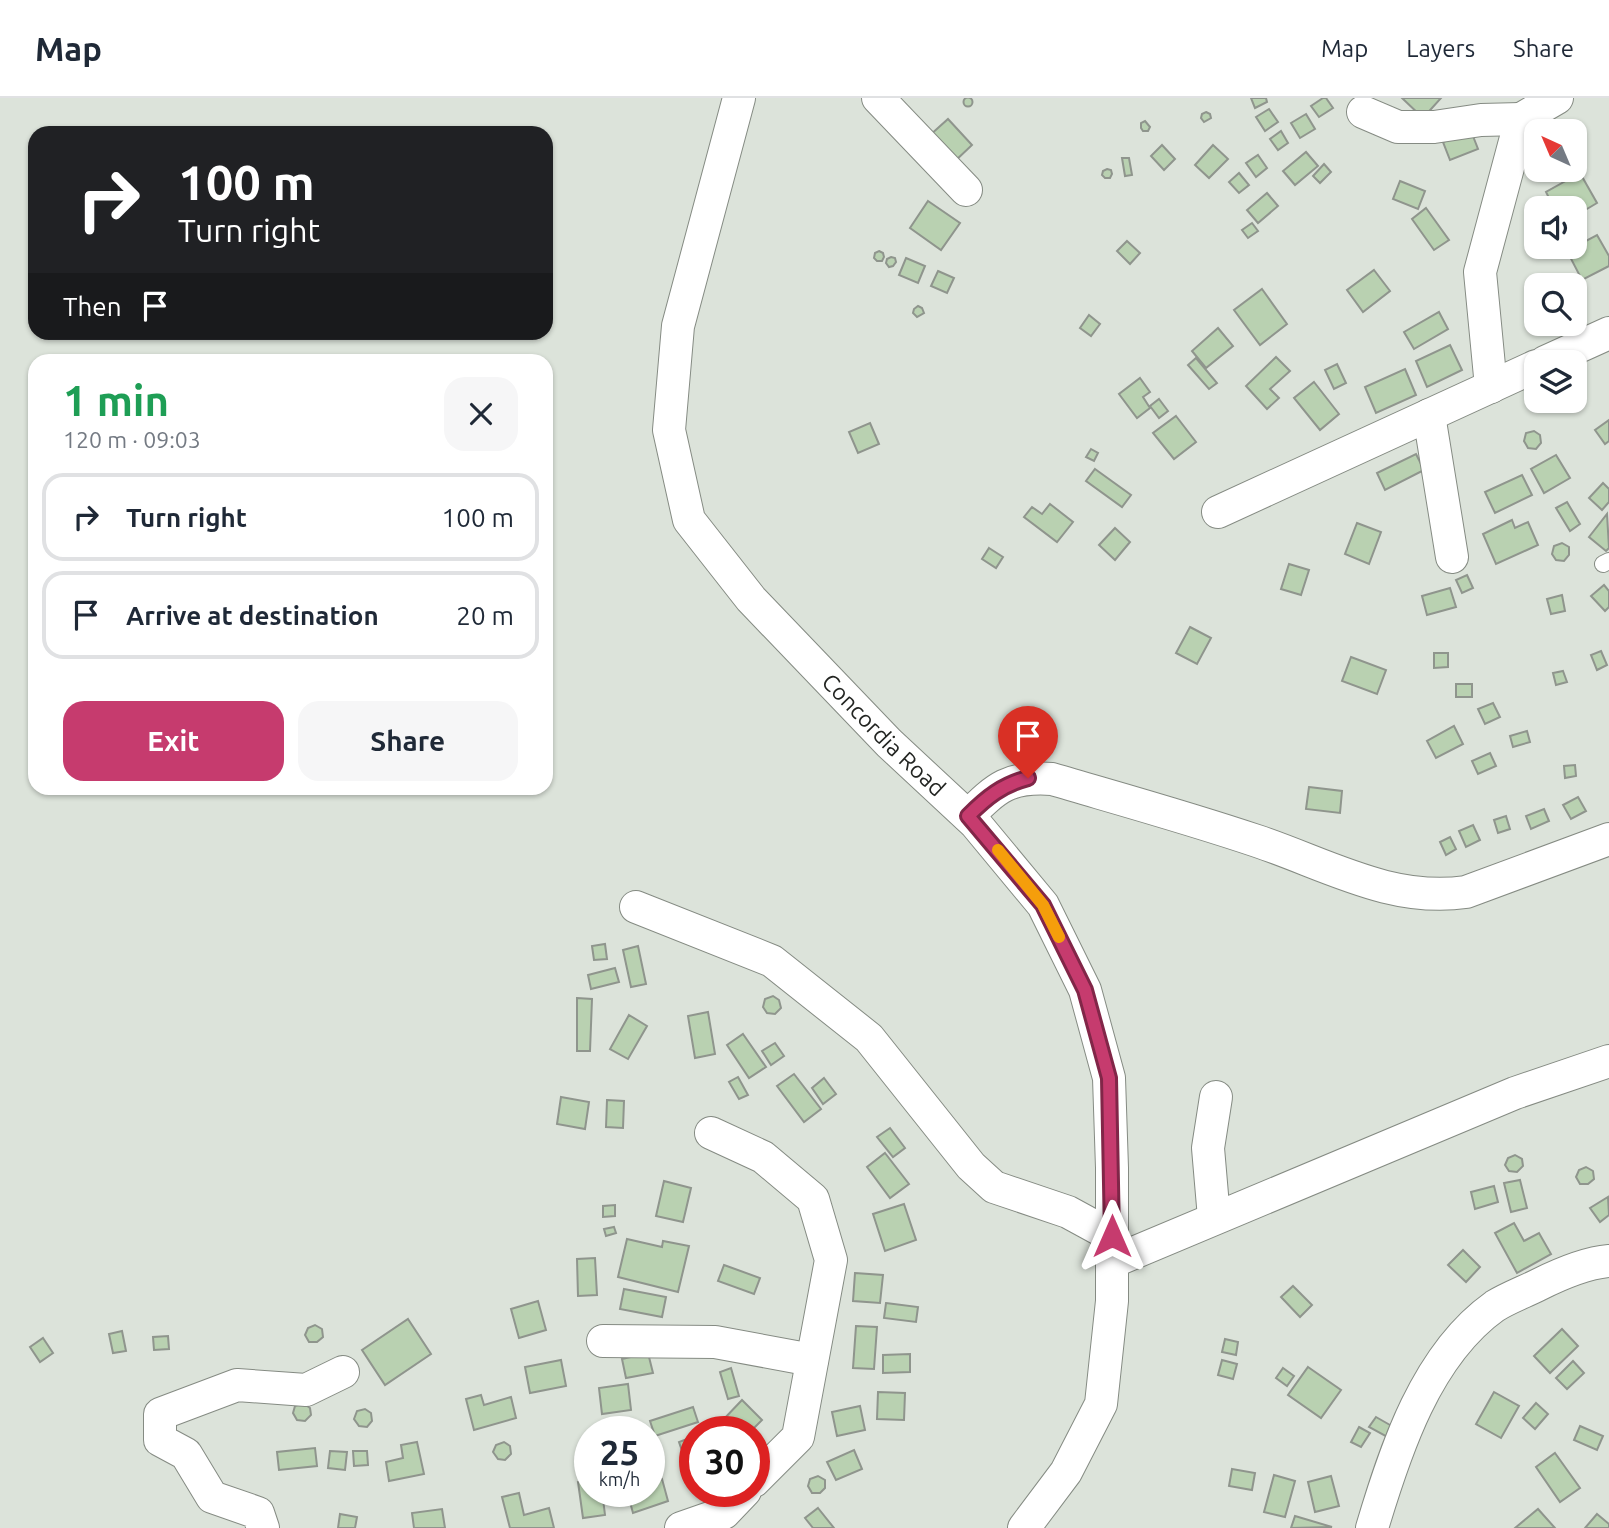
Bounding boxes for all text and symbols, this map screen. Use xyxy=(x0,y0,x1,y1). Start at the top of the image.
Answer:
text: Map xyxy=(35,30,102,67)
text: Map xyxy=(1321,35,1368,62)
text: Layers xyxy=(1406,35,1475,62)
text: Share xyxy=(1513,35,1574,62)
north arrow xyxy=(1524,119,1587,182)
map controls xyxy=(1524,119,1587,413)
icon: right xyxy=(63,154,154,245)
text: 100 m xyxy=(178,154,315,209)
button: sound xyxy=(1524,196,1587,259)
text: Turn right xyxy=(178,212,320,248)
button: search xyxy=(1524,273,1587,336)
icon: arrive xyxy=(136,287,174,325)
text: Then xyxy=(63,292,122,321)
button: layers xyxy=(1524,350,1587,413)
text: 1 min xyxy=(63,377,169,424)
button: close xyxy=(444,377,518,451)
text: 120 m · 09:03 xyxy=(63,427,201,452)
icon: right xyxy=(67,498,105,536)
text: Turn right xyxy=(126,503,247,532)
text: 100 m xyxy=(442,503,514,532)
icon: arrive xyxy=(67,596,105,634)
text: Arrive at destination xyxy=(126,601,379,630)
text: 20 m xyxy=(456,601,514,630)
street label: Concordia Road xyxy=(817,668,950,801)
button: Exit xyxy=(63,701,284,781)
button: Share xyxy=(298,701,518,781)
pin xyxy=(998,706,1058,778)
icon: arrive xyxy=(1009,717,1047,755)
position arrow xyxy=(1075,1199,1149,1273)
speed limit sign: 30 xyxy=(679,1416,770,1507)
text: 25 xyxy=(600,1432,639,1472)
text: km/h xyxy=(599,1469,640,1489)

